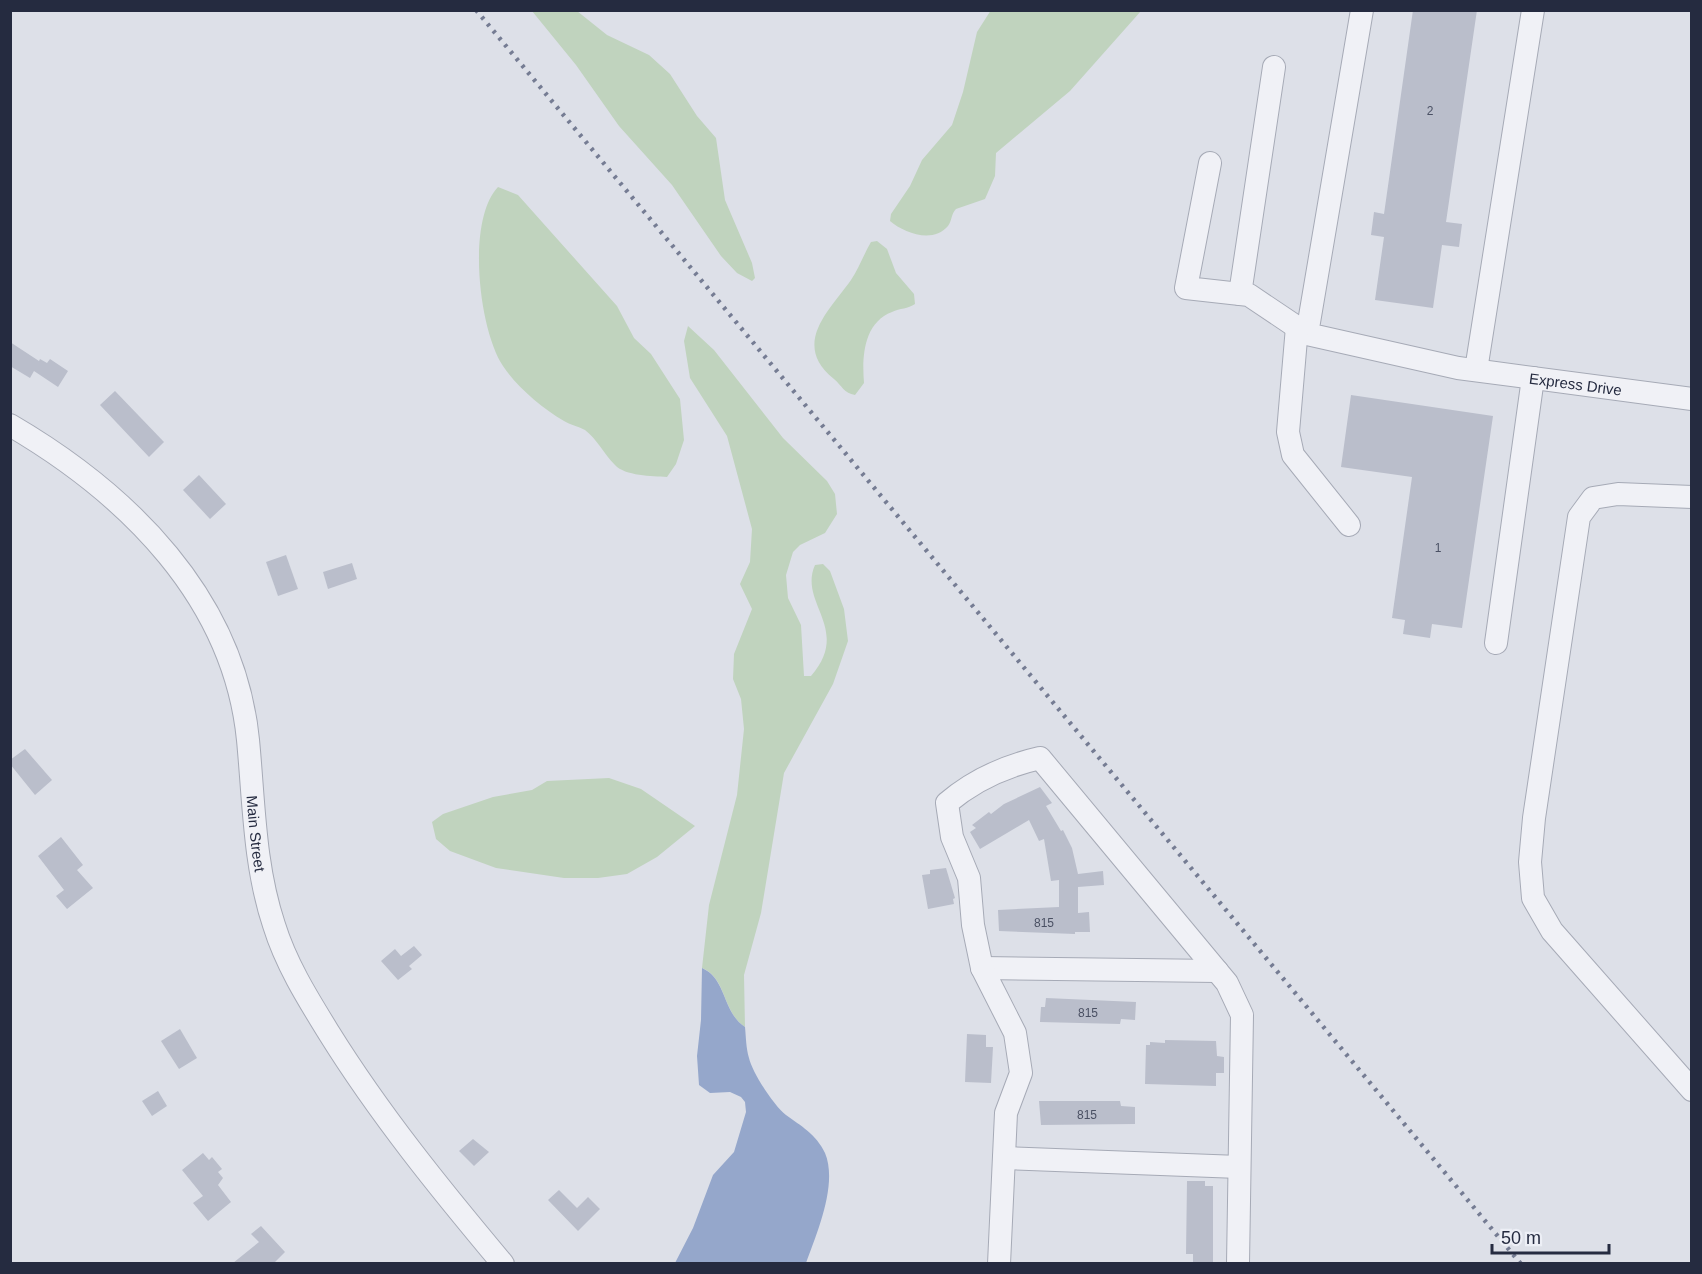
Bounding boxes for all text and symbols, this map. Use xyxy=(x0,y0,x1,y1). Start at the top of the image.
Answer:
house number: 2 xyxy=(1427,104,1434,118)
street label: Express Drive xyxy=(1528,369,1623,398)
house number: 1 xyxy=(1435,541,1442,555)
street label: Main Street xyxy=(244,795,269,874)
house number: 815 xyxy=(1034,916,1054,930)
house number: 815 xyxy=(1078,1006,1098,1020)
house number: 815 xyxy=(1077,1108,1097,1122)
scale bar xyxy=(1492,1217,1609,1255)
text: 50 m xyxy=(1501,1228,1541,1248)

